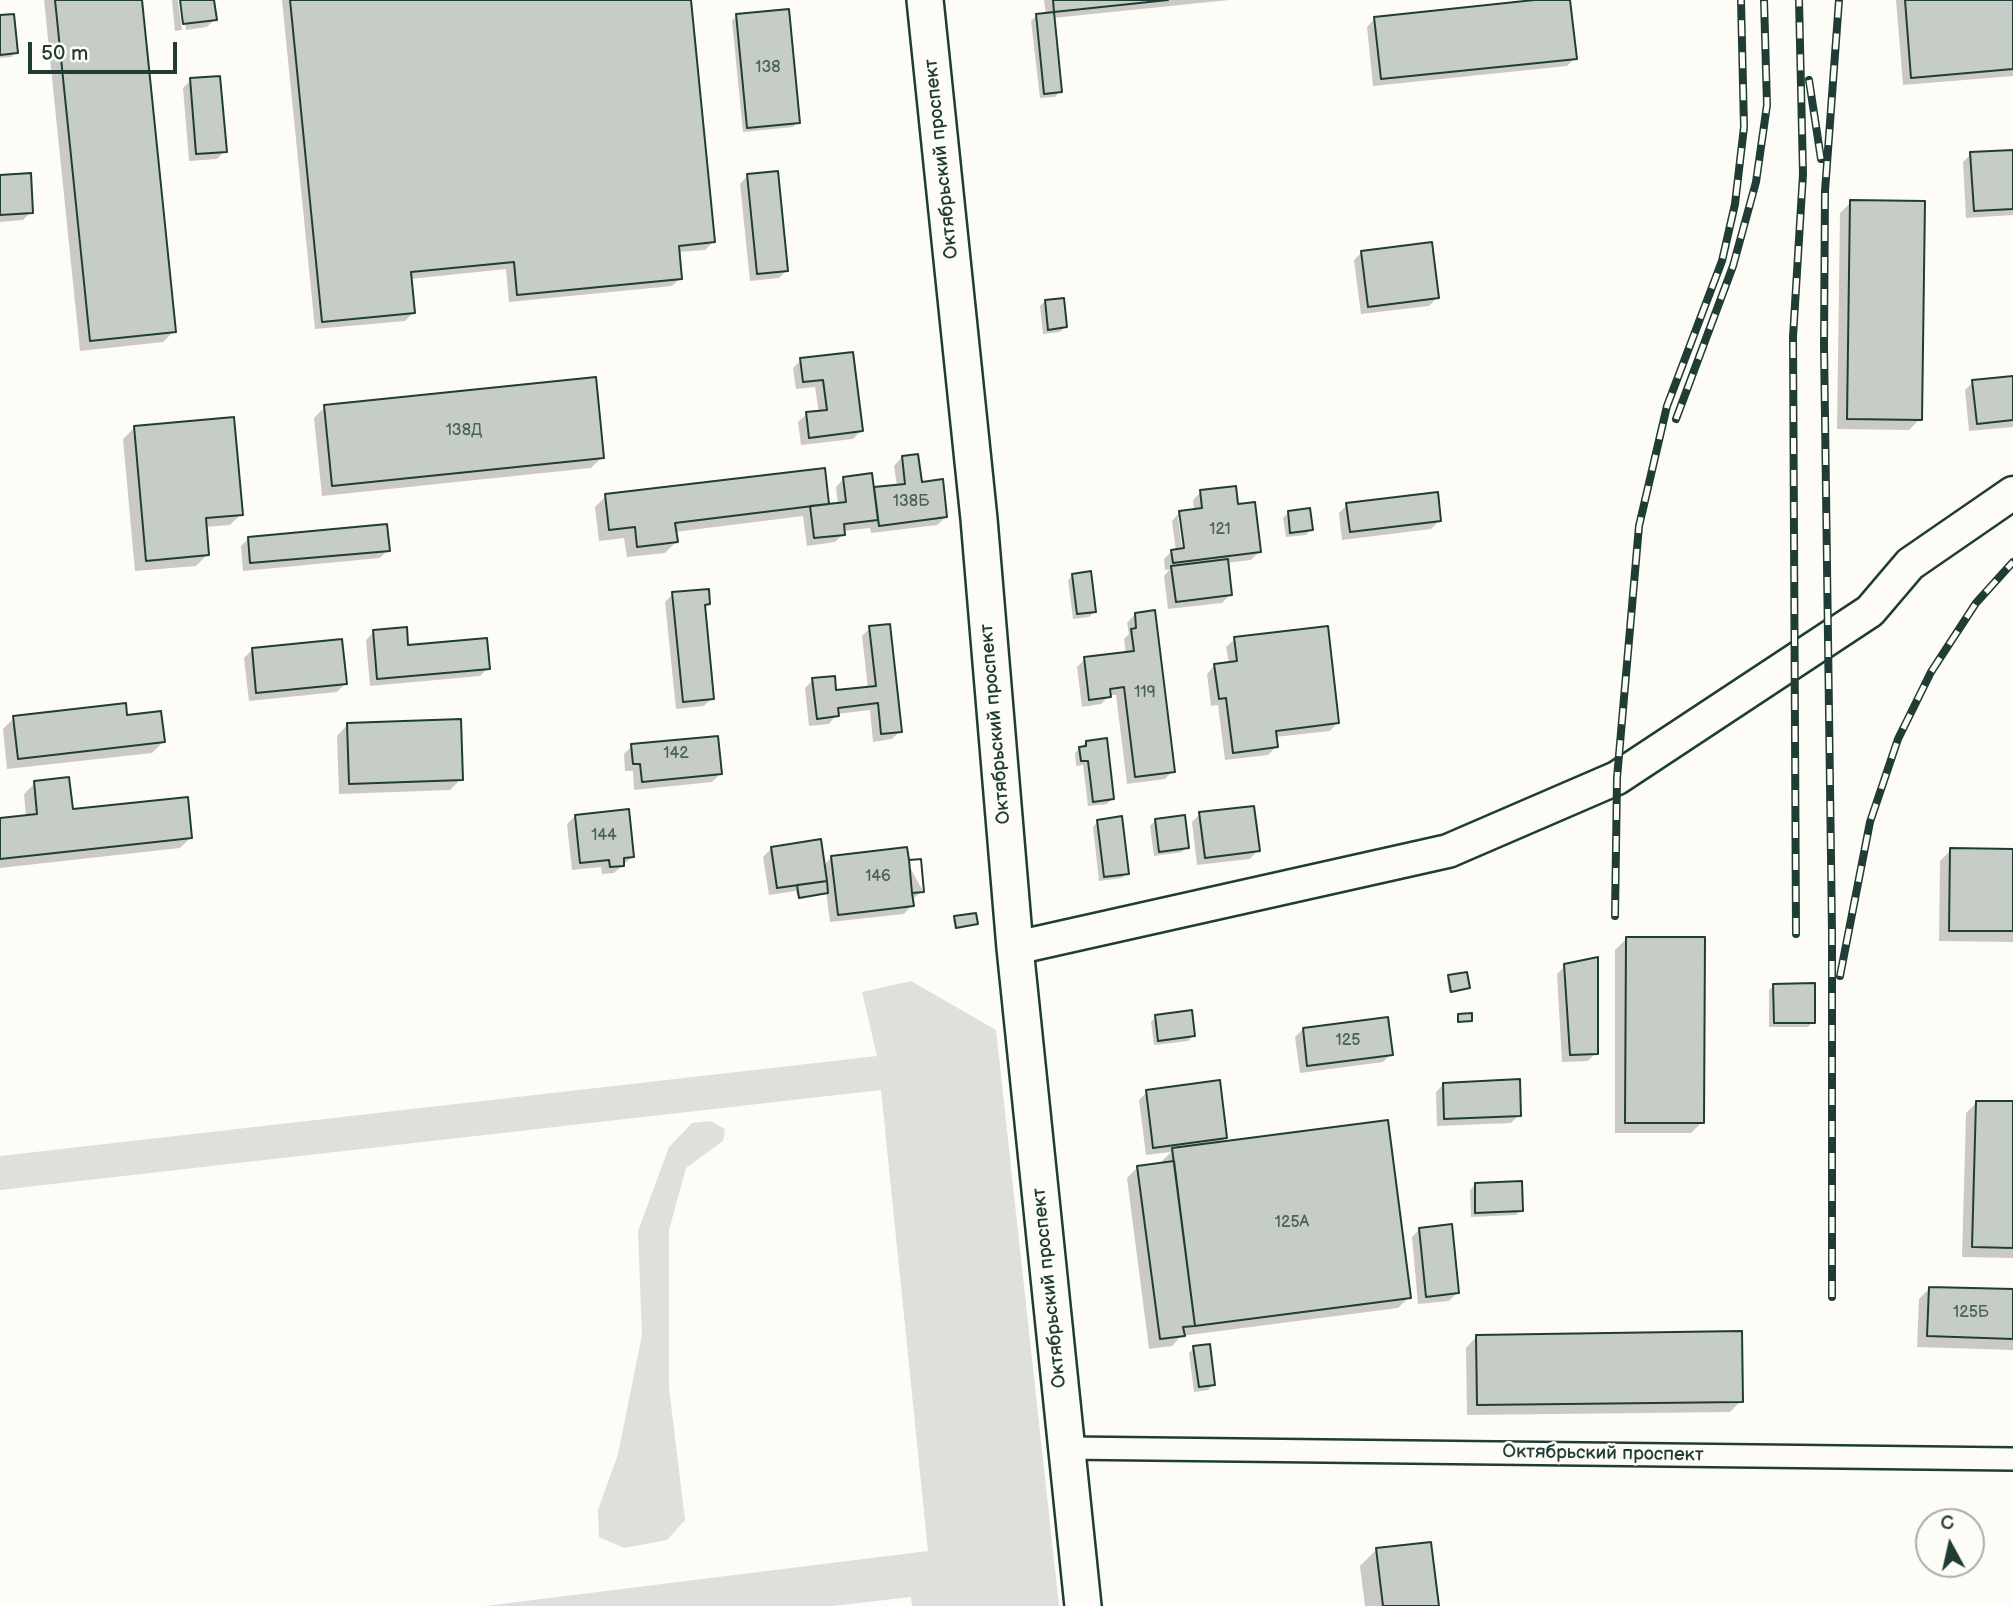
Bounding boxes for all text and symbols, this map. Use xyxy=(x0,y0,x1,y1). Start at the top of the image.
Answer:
scale bar xyxy=(32,28,180,72)
text: 50 m xyxy=(41,41,88,66)
house number: 138 xyxy=(755,58,781,78)
street label: Октябрьский проспект xyxy=(920,58,964,260)
house number: 138Д xyxy=(446,421,482,441)
house number: 138Б xyxy=(893,492,929,512)
house number: 121 xyxy=(1209,520,1231,540)
street label: Октябрьский проспект xyxy=(976,623,1016,825)
house number: 119 xyxy=(1134,683,1156,703)
house number: 142 xyxy=(663,744,689,764)
house number: 144 xyxy=(591,826,617,846)
house number: 146 xyxy=(865,867,891,887)
house number: 125 xyxy=(1336,1031,1360,1051)
street label: Октябрьский проспект xyxy=(1028,1187,1072,1389)
house number: 125А xyxy=(1275,1213,1309,1233)
house number: 125Б xyxy=(1953,1303,1989,1323)
street label: Октябрьский проспект xyxy=(1502,1441,1704,1467)
north arrow xyxy=(1915,1508,1985,1578)
text: С xyxy=(1939,1511,1955,1536)

